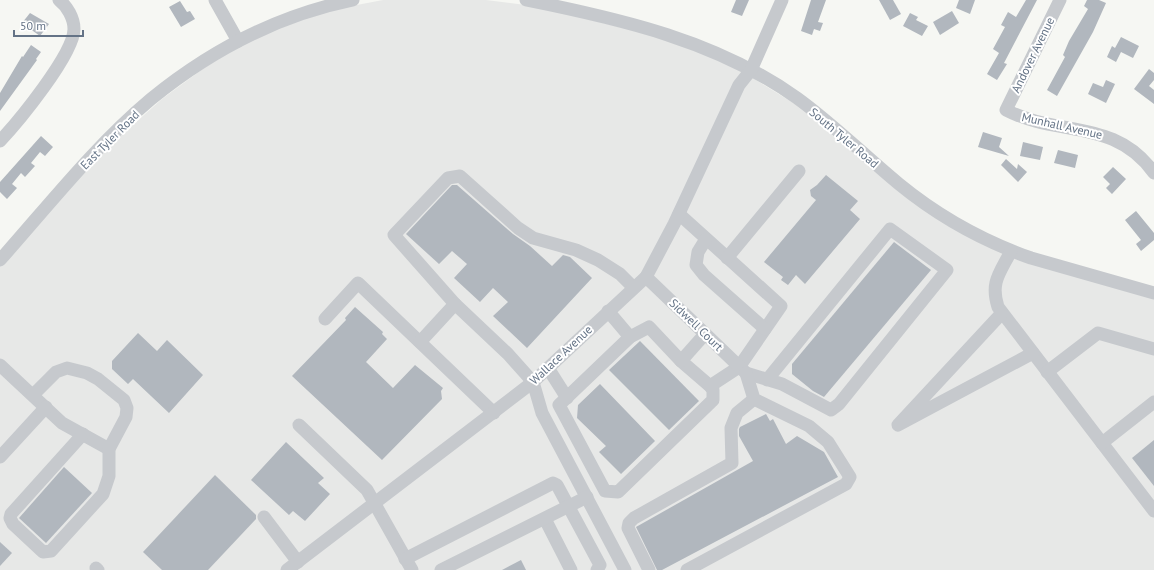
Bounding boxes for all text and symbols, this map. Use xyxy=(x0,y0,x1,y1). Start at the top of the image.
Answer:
scale bar xyxy=(14,12,83,38)
street label: Andover Avenue xyxy=(1008,14,1057,95)
text: 50 m xyxy=(20,18,46,33)
street label: South Tyler Road xyxy=(807,104,882,171)
street label: East Tyler Road xyxy=(77,107,142,172)
street label: Munhall Avenue xyxy=(1020,109,1104,142)
street label: Sidwell Court xyxy=(666,295,726,354)
street label: Wallace Avenue xyxy=(526,322,595,387)

